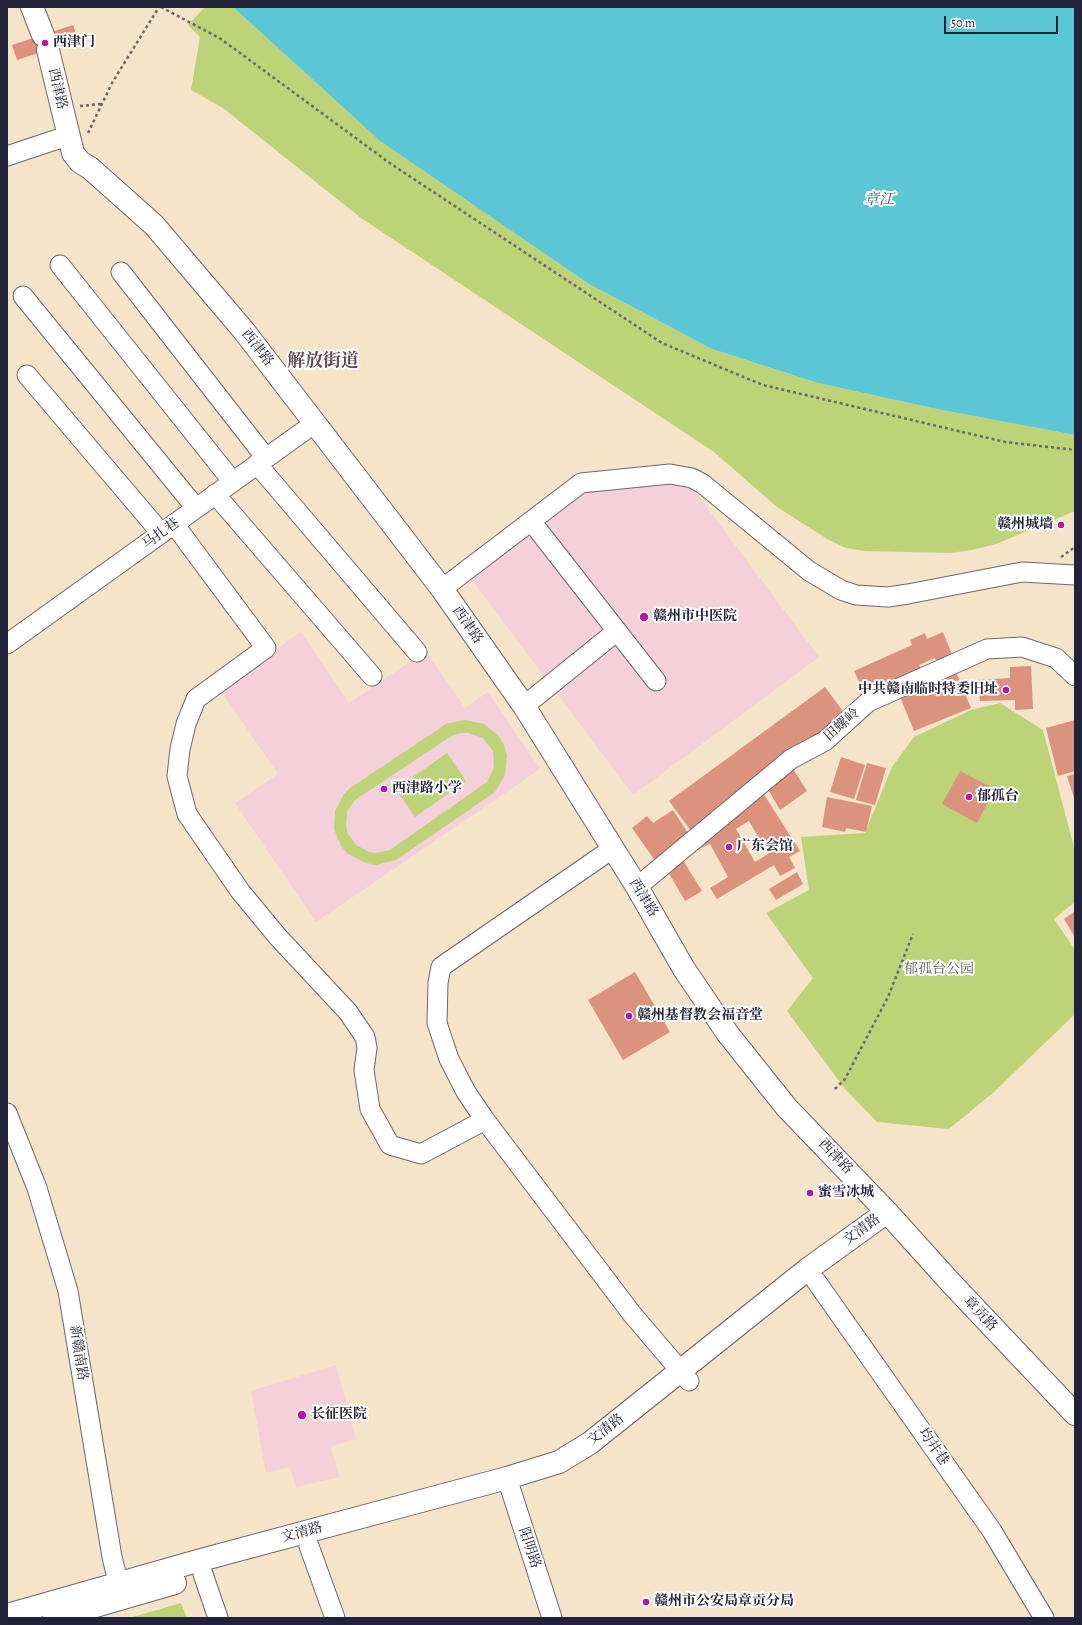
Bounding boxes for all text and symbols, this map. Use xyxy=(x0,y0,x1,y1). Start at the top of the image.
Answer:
scale bar xyxy=(946,8,1060,34)
text: 50 m xyxy=(951,15,975,31)
place label: 西津门 xyxy=(53,35,95,51)
marker: 西津门 xyxy=(40,38,50,48)
street label: 西津路 xyxy=(44,67,70,111)
water label: 章江 xyxy=(864,191,894,209)
street label: 西津路 xyxy=(237,326,277,370)
district label: 解放街道 xyxy=(287,351,359,373)
street label: 马扎巷 xyxy=(139,515,183,553)
place label: 赣州城墙 xyxy=(997,517,1053,533)
marker: 赣州城墙 xyxy=(1056,520,1066,530)
street label: 西津路 xyxy=(448,603,486,647)
place label: 赣州市中医院 xyxy=(653,609,737,625)
marker: 赣州市中医院 xyxy=(638,611,650,623)
place label: 中共赣南临时特委旧址 xyxy=(858,682,998,698)
marker: 中共赣南临时特委旧址 xyxy=(1001,685,1011,695)
street label: 田螺岭 xyxy=(821,705,863,745)
place label: 西津路小学 xyxy=(392,781,462,797)
marker: 西津路小学 xyxy=(379,784,389,794)
place label: 郁孤台 xyxy=(977,789,1019,805)
marker: 郁孤台 xyxy=(964,792,974,802)
place label: 广东会馆 xyxy=(737,839,793,855)
marker: 广东会馆 xyxy=(724,842,734,852)
street label: 西津路 xyxy=(625,876,661,920)
park label: 郁孤台公园 xyxy=(904,962,974,978)
place label: 赣州基督教会福音堂 xyxy=(637,1008,763,1024)
marker: 赣州基督教会福音堂 xyxy=(624,1011,634,1021)
street label: 西津路 xyxy=(814,1136,856,1178)
place label: 蜜雪冰城 xyxy=(818,1185,874,1201)
marker: 蜜雪冰城 xyxy=(805,1188,815,1198)
street label: 文清路 xyxy=(840,1211,884,1249)
street label: 章贡路 xyxy=(960,1293,1000,1335)
street label: 新赣南路 xyxy=(65,1324,91,1382)
place label: 长征医院 xyxy=(311,1407,367,1423)
marker: 长征医院 xyxy=(296,1409,308,1421)
street label: 文清路 xyxy=(584,1410,628,1450)
street label: 均井巷 xyxy=(914,1425,952,1469)
street label: 文清路 xyxy=(280,1519,324,1547)
street label: 阳明路 xyxy=(515,1525,543,1571)
place label: 赣州市公安局章贡分局 xyxy=(654,1594,794,1610)
marker: 赣州市公安局章贡分局 xyxy=(641,1597,651,1607)

